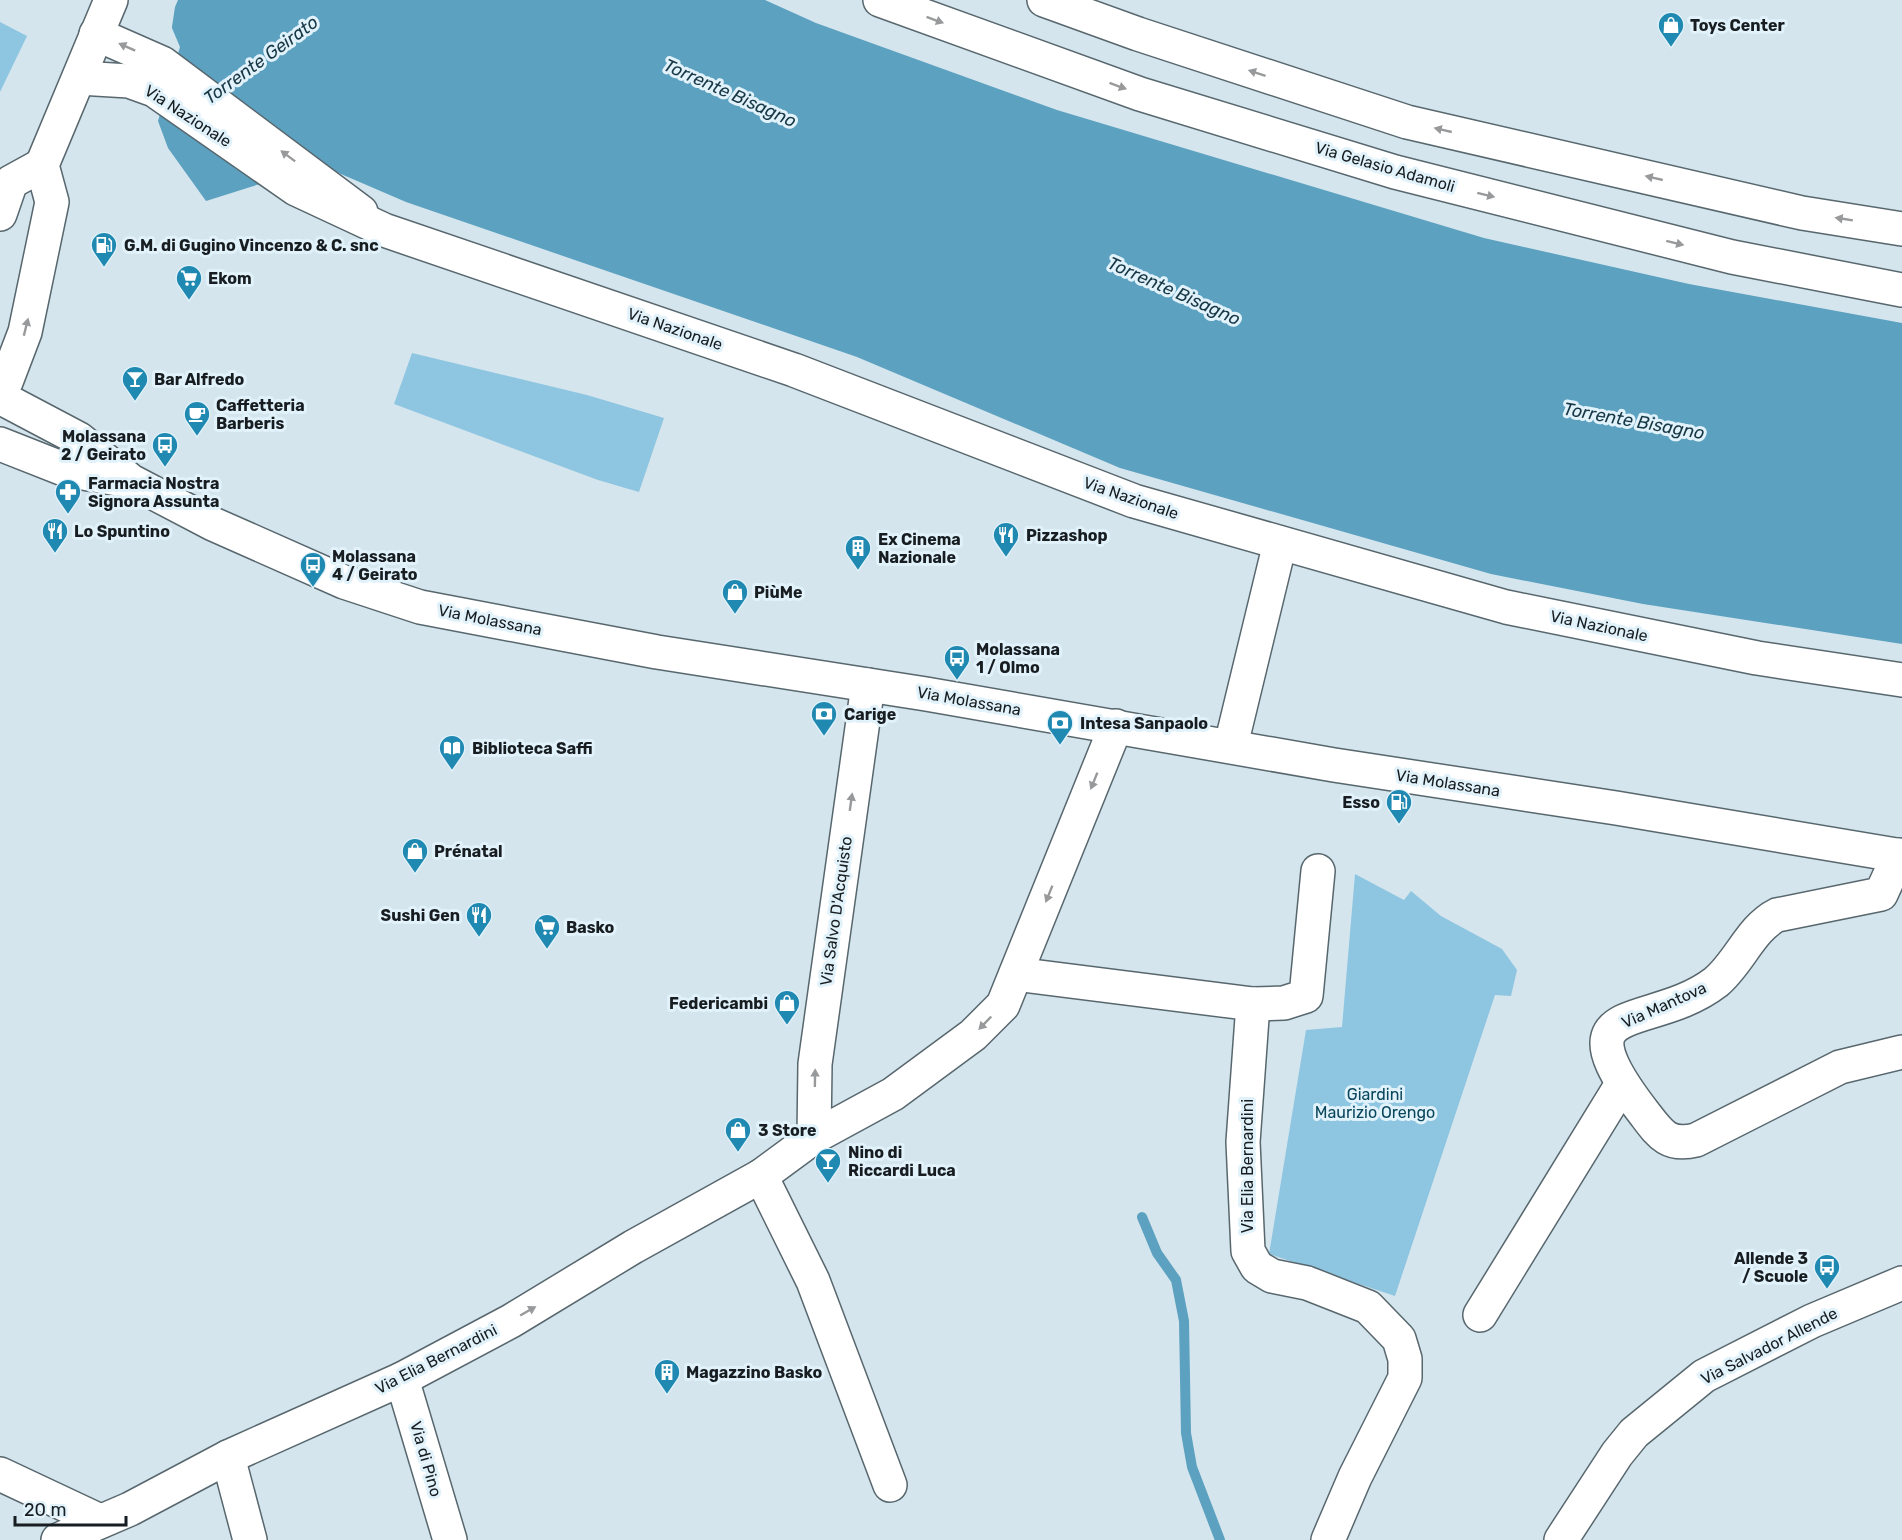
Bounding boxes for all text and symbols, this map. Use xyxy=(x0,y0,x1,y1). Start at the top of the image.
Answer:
shop icon: Toys Center xyxy=(1656,10,1686,48)
water label: Torrente Geirato xyxy=(199,11,323,109)
one-way arrow xyxy=(926,15,944,25)
place label: Toys Center xyxy=(1690,16,1786,35)
one-way arrow xyxy=(118,43,135,52)
water label: Torrente Bisagno xyxy=(660,54,800,132)
one-way arrow xyxy=(1248,68,1266,77)
street label: Via Nazionale xyxy=(141,81,235,151)
one-way arrow xyxy=(1109,82,1127,91)
one-way arrow xyxy=(1433,125,1452,134)
street label: Via Gelasio Adamoli xyxy=(1313,138,1457,196)
one-way arrow xyxy=(280,150,296,162)
one-way arrow xyxy=(1645,173,1663,183)
one-way arrow xyxy=(1477,191,1495,200)
one-way arrow xyxy=(1835,215,1854,224)
fuel station icon: G.M. di Gugino Vincenzo & C. snc xyxy=(89,230,119,268)
place label: G.M. di Gugino Vincenzo & C. snc xyxy=(124,236,379,255)
one-way arrow xyxy=(1666,238,1685,248)
water label: Torrente Bisagno xyxy=(1104,252,1244,330)
supermarket icon: Ekom xyxy=(174,263,204,301)
place label: Ekom xyxy=(208,269,252,288)
street label: Via Nazionale xyxy=(625,304,725,354)
one-way arrow xyxy=(21,318,31,337)
bar icon: Bar Alfredo xyxy=(120,364,150,402)
place label: Bar Alfredo xyxy=(154,370,245,389)
place label: Caffetteria Barberis xyxy=(216,396,305,433)
water label: Torrente Bisagno xyxy=(1562,398,1706,444)
cafe icon: Caffetteria Barberis xyxy=(182,399,212,437)
place label: Molassana 2 / Geirato xyxy=(61,427,146,464)
bus stop icon: Molassana 2 / Geirato xyxy=(150,430,180,468)
street label: Via Nazionale xyxy=(1081,473,1181,523)
place label: Farmacia Nostra Signora Assunta xyxy=(88,474,219,511)
pharmacy icon: Farmacia Nostra Signora Assunta xyxy=(53,477,83,515)
restaurant icon: Lo Spuntino xyxy=(40,516,70,554)
restaurant icon: Pizzashop xyxy=(991,520,1021,558)
place label: Lo Spuntino xyxy=(74,522,170,541)
place label: Pizzashop xyxy=(1026,526,1108,545)
place label: Ex Cinema Nazionale xyxy=(878,530,961,567)
building icon: Ex Cinema Nazionale xyxy=(843,533,873,571)
place label: Molassana 4 / Geirato xyxy=(332,547,418,584)
bus stop icon: Molassana 4 / Geirato xyxy=(298,550,328,588)
shop icon: PiùMe xyxy=(720,577,750,615)
place label: PiùMe xyxy=(754,583,802,602)
street label: Via Molassana xyxy=(436,601,544,639)
street label: Via Nazionale xyxy=(1548,606,1650,646)
place label: Molassana 1 / Olmo xyxy=(976,640,1060,677)
bus stop icon: Molassana 1 / Olmo xyxy=(942,643,972,681)
street label: Via Molassana xyxy=(915,682,1023,720)
bank icon: Carige xyxy=(809,699,839,737)
place label: Carige xyxy=(844,705,896,724)
bank icon: Intesa Sanpaolo xyxy=(1045,708,1075,746)
place label: Intesa Sanpaolo xyxy=(1080,714,1208,733)
library icon: Biblioteca Saffi xyxy=(437,733,467,771)
place label: Biblioteca Saffi xyxy=(472,739,593,758)
street label: Via Molassana xyxy=(1394,765,1502,801)
one-way arrow xyxy=(1089,772,1098,790)
fuel station icon: Esso xyxy=(1384,787,1414,825)
one-way arrow xyxy=(847,792,856,811)
place label: Esso xyxy=(1342,793,1380,812)
street label: Via Salvo D'Acquisto xyxy=(816,835,856,987)
shop icon: Prénatal xyxy=(400,836,430,874)
place label: Prénatal xyxy=(434,842,503,861)
one-way arrow xyxy=(1044,885,1054,903)
restaurant icon: Sushi Gen xyxy=(464,900,494,938)
place label: Sushi Gen xyxy=(381,906,460,925)
supermarket icon: Basko xyxy=(532,912,562,950)
place label: Basko xyxy=(566,918,615,937)
street label: Via Mantova xyxy=(1619,978,1709,1032)
shop icon: Federicambi xyxy=(772,988,802,1026)
place label: Federicambi xyxy=(669,994,768,1013)
one-way arrow xyxy=(979,1015,993,1029)
one-way arrow xyxy=(810,1069,820,1088)
park label: Giardini Maurizio Orengo xyxy=(1315,1085,1435,1122)
street label: Via Elia Bernardini xyxy=(1238,1099,1257,1233)
shop icon: 3 Store xyxy=(723,1115,753,1153)
place label: 3 Store xyxy=(758,1121,817,1140)
place label: Nino di Riccardi Luca xyxy=(848,1143,956,1180)
bar icon: Nino di Riccardi Luca xyxy=(813,1146,843,1184)
place label: Allende 3 / Scuole xyxy=(1734,1249,1808,1286)
bus stop icon: Allende 3 / Scuole xyxy=(1812,1252,1842,1290)
street label: Via Salvador Allende xyxy=(1698,1303,1840,1389)
one-way arrow xyxy=(519,1306,536,1316)
street label: Via Elia Bernardini xyxy=(372,1320,500,1398)
building icon: Magazzino Basko xyxy=(652,1357,682,1395)
place label: Magazzino Basko xyxy=(686,1363,823,1382)
street label: Via di Pino xyxy=(406,1419,446,1499)
scale bar xyxy=(15,1489,126,1527)
text: 20 m xyxy=(24,1499,66,1521)

